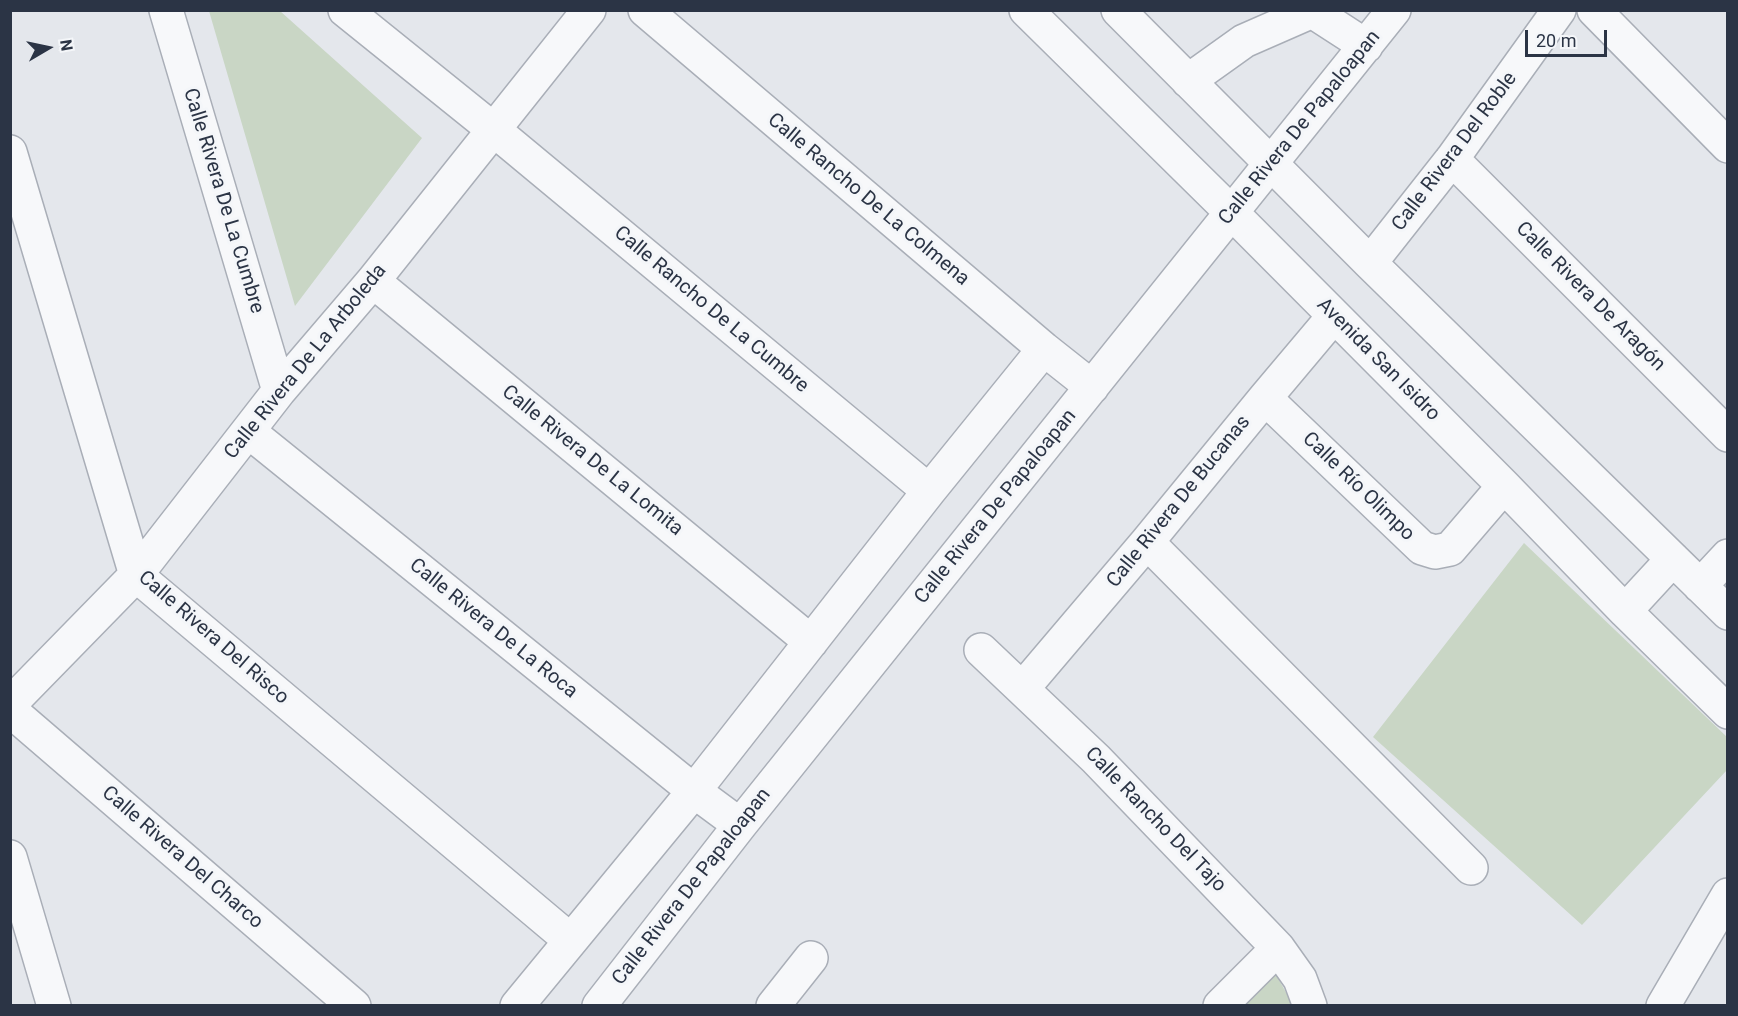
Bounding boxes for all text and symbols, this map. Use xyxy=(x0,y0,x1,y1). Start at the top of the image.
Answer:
north arrow xyxy=(18,18,78,78)
scale bar xyxy=(1528,18,1610,56)
street label: Calle Rivera De Papaloapan xyxy=(1214,26,1386,230)
text: 20 m xyxy=(1536,30,1576,51)
text: N xyxy=(56,38,77,52)
street label: Calle Rivera Del Roble xyxy=(1387,68,1523,236)
street label: Calle Rivera De La Cumbre xyxy=(177,86,269,316)
street label: Calle Rancho De La Colmena xyxy=(762,109,974,291)
street label: Calle Rivera De Aragón xyxy=(1510,217,1670,377)
street label: Calle Rancho De La Cumbre xyxy=(609,222,813,398)
street label: Calle Rivera De La Arboleda xyxy=(220,260,392,464)
street label: Avenida San Isidro xyxy=(1311,293,1445,427)
street label: Calle Rivera De La Lomita xyxy=(497,381,687,541)
street label: Calle Rivera De Papaloapan xyxy=(910,405,1082,609)
street label: Calle Rivera De Bucanas xyxy=(1102,411,1256,593)
street label: Calle Río Olimpo xyxy=(1297,427,1419,547)
street label: Calle Rivera De La Roca xyxy=(404,554,582,704)
street label: Calle Rivera Del Risco xyxy=(133,566,293,710)
street label: Calle Rancho Del Tajo xyxy=(1079,742,1231,898)
street label: Calle Rivera Del Charco xyxy=(97,781,267,935)
street label: Calle Rivera De Papaloapan xyxy=(608,784,776,990)

